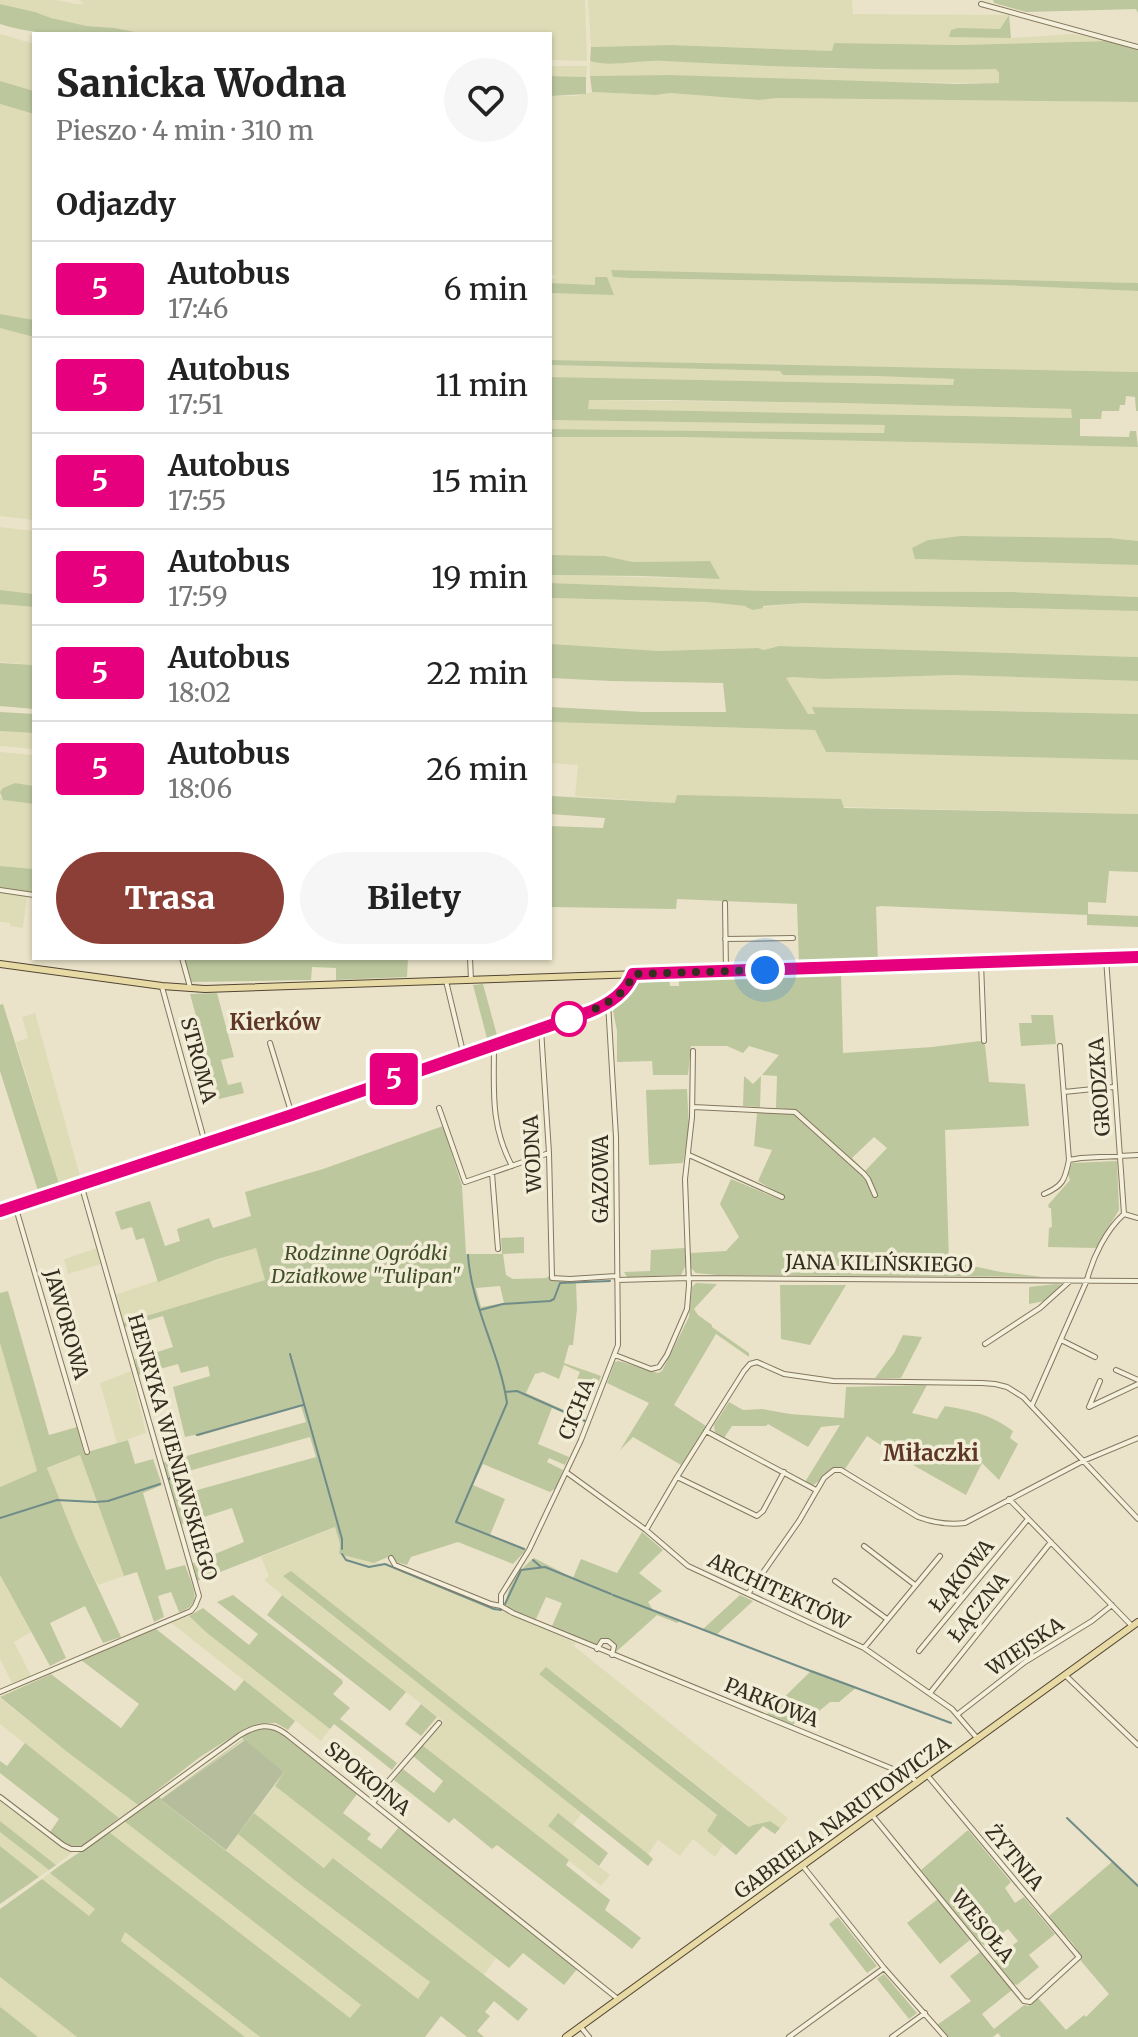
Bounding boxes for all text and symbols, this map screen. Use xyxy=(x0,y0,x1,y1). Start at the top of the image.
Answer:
button: heart xyxy=(444,58,528,142)
text: Sanicka Wodna xyxy=(56,60,347,107)
text: Pieszo · 4 min · 310 m xyxy=(56,114,314,147)
text: Odjazdy xyxy=(56,185,176,223)
text: Autobus xyxy=(168,254,290,292)
text: 6 min xyxy=(443,270,528,308)
text: 5 xyxy=(92,271,108,307)
text: 17:46 xyxy=(168,292,228,325)
text: Autobus xyxy=(168,350,290,388)
text: 11 min xyxy=(435,366,528,404)
text: 5 xyxy=(92,367,108,403)
text: 17:51 xyxy=(168,388,223,421)
text: Autobus xyxy=(168,446,290,484)
text: 15 min xyxy=(431,462,528,500)
text: 5 xyxy=(92,463,108,499)
text: 17:55 xyxy=(168,484,227,517)
text: Autobus xyxy=(168,542,290,580)
text: 19 min xyxy=(431,558,528,596)
text: 5 xyxy=(92,559,108,595)
text: 17:59 xyxy=(168,580,228,613)
text: Autobus xyxy=(168,638,290,676)
text: 22 min xyxy=(426,654,528,692)
text: 5 xyxy=(92,655,108,691)
text: 18:02 xyxy=(168,676,231,709)
text: Autobus xyxy=(168,734,290,772)
text: 26 min xyxy=(426,750,528,788)
text: 5 xyxy=(92,751,108,787)
text: 18:06 xyxy=(168,772,232,805)
button: Trasa xyxy=(56,852,284,944)
button: Bilety xyxy=(300,852,528,944)
your location xyxy=(745,950,785,990)
unlabelled marker xyxy=(552,1002,586,1036)
district label: Kierków xyxy=(229,1008,322,1036)
street label: STROMA xyxy=(176,1014,223,1106)
street label: GRODZKA xyxy=(1083,1036,1115,1137)
line badge: 5 xyxy=(368,1053,420,1105)
text: 5 xyxy=(386,1061,402,1097)
street label: WODNA xyxy=(517,1114,547,1195)
street label: GAZOWA xyxy=(588,1134,613,1223)
park label: Rodzinne Ogródki Działkowe "Tulipan" xyxy=(270,1240,461,1288)
street label: JANA KILIŃSKIEGO xyxy=(784,1247,973,1277)
street label: JAWOROWA xyxy=(39,1265,95,1383)
street label: HENRYKA WIENIAWSKIEGO xyxy=(123,1311,223,1583)
street label: CICHA xyxy=(553,1374,600,1443)
district label: Miłaczki xyxy=(883,1439,979,1467)
street label: ŁĄKOWA xyxy=(923,1533,999,1617)
street label: ARCHITEKTÓW xyxy=(703,1546,855,1635)
street label: ŁĄCZNA xyxy=(942,1567,1014,1647)
street label: WIEJSKA xyxy=(981,1611,1069,1681)
street label: PARKOWA xyxy=(721,1672,824,1733)
street label: GABRIELA NARUTOWICZA xyxy=(729,1730,956,1904)
street label: SPOKOJNA xyxy=(320,1736,417,1821)
street label: ŻYTNIA xyxy=(980,1819,1050,1895)
street label: WESOŁA xyxy=(945,1884,1020,1968)

